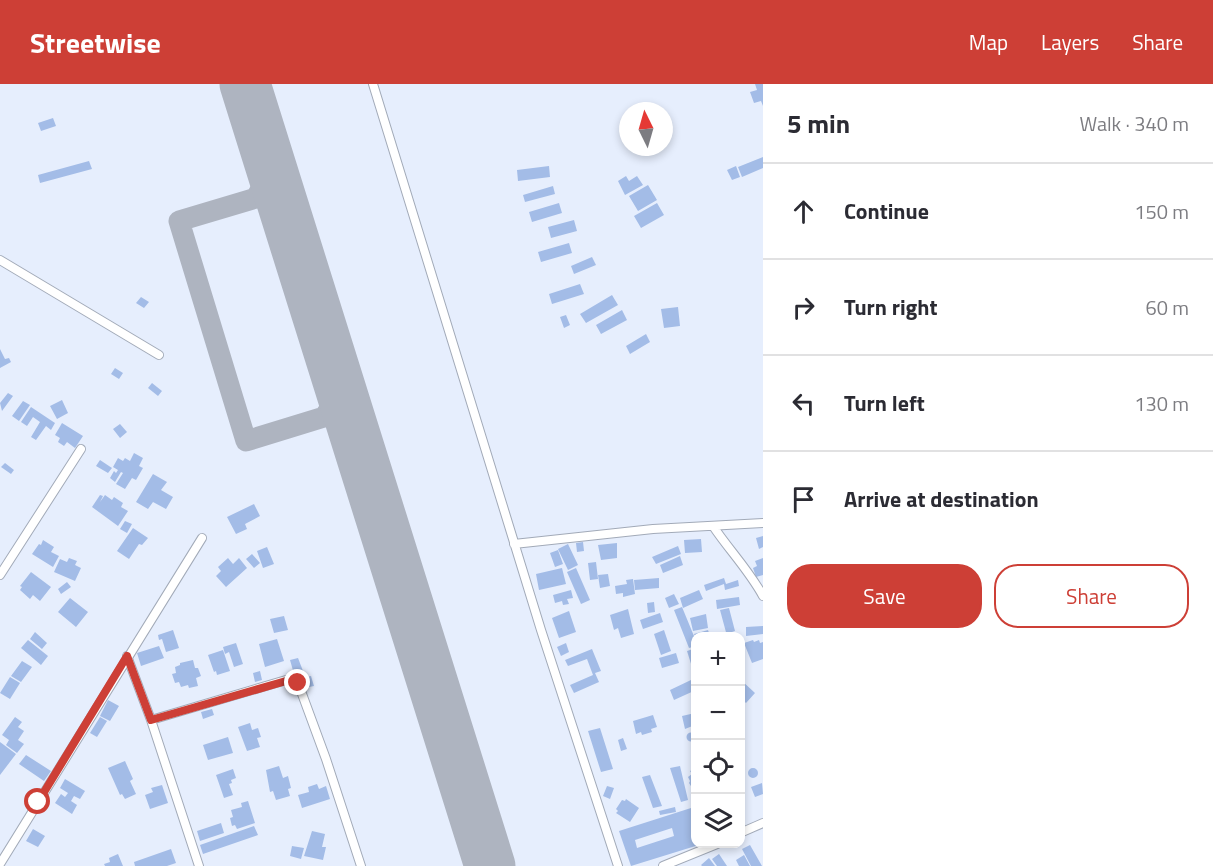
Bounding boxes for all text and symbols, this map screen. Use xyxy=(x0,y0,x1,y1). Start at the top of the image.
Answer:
text: Streetwise xyxy=(30,21,161,64)
text: Map xyxy=(969,26,1008,58)
text: Layers xyxy=(1041,26,1099,58)
text: Share xyxy=(1132,26,1183,58)
north arrow xyxy=(619,102,673,156)
text: 5 min xyxy=(787,104,850,143)
text: Walk · 340 m xyxy=(1080,108,1189,139)
text: Continue xyxy=(844,194,929,228)
icon: ahead xyxy=(787,195,820,228)
text: 150 m xyxy=(1134,196,1189,227)
text: Turn right xyxy=(844,290,938,324)
icon: right xyxy=(787,291,820,324)
text: 60 m xyxy=(1145,292,1189,323)
text: Turn left xyxy=(844,386,925,420)
icon: left xyxy=(787,387,820,420)
text: 130 m xyxy=(1134,388,1189,419)
text: Arrive at destination xyxy=(844,482,1039,516)
icon: arrive xyxy=(787,483,820,516)
button: Save xyxy=(787,564,982,628)
button: Share xyxy=(994,564,1189,628)
map controls xyxy=(691,632,745,848)
button: + xyxy=(691,632,745,686)
route end xyxy=(284,669,310,695)
button: − xyxy=(691,686,745,740)
button: locate xyxy=(691,740,745,794)
route start xyxy=(24,788,50,814)
button: layers xyxy=(691,794,745,848)

